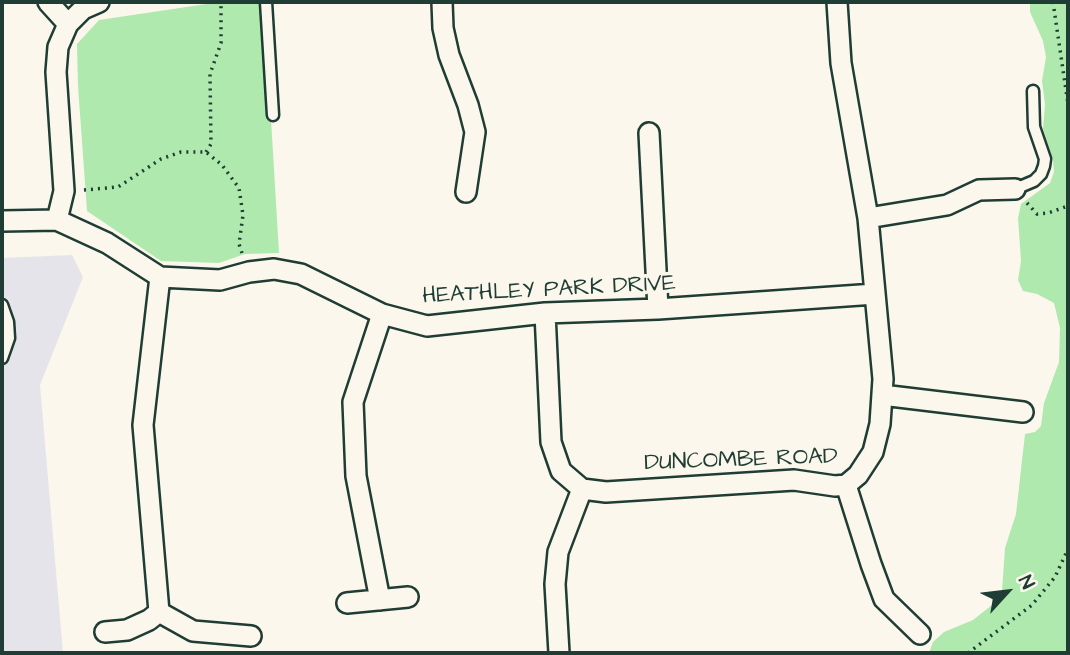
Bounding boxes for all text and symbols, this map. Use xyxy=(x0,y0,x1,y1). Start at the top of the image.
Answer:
street label: HEATHLEY PARK DRIVE xyxy=(422,271,676,311)
street label: DUNCOMBE ROAD xyxy=(644,444,838,478)
north arrow xyxy=(972,557,1042,627)
text: N xyxy=(1011,571,1041,594)

